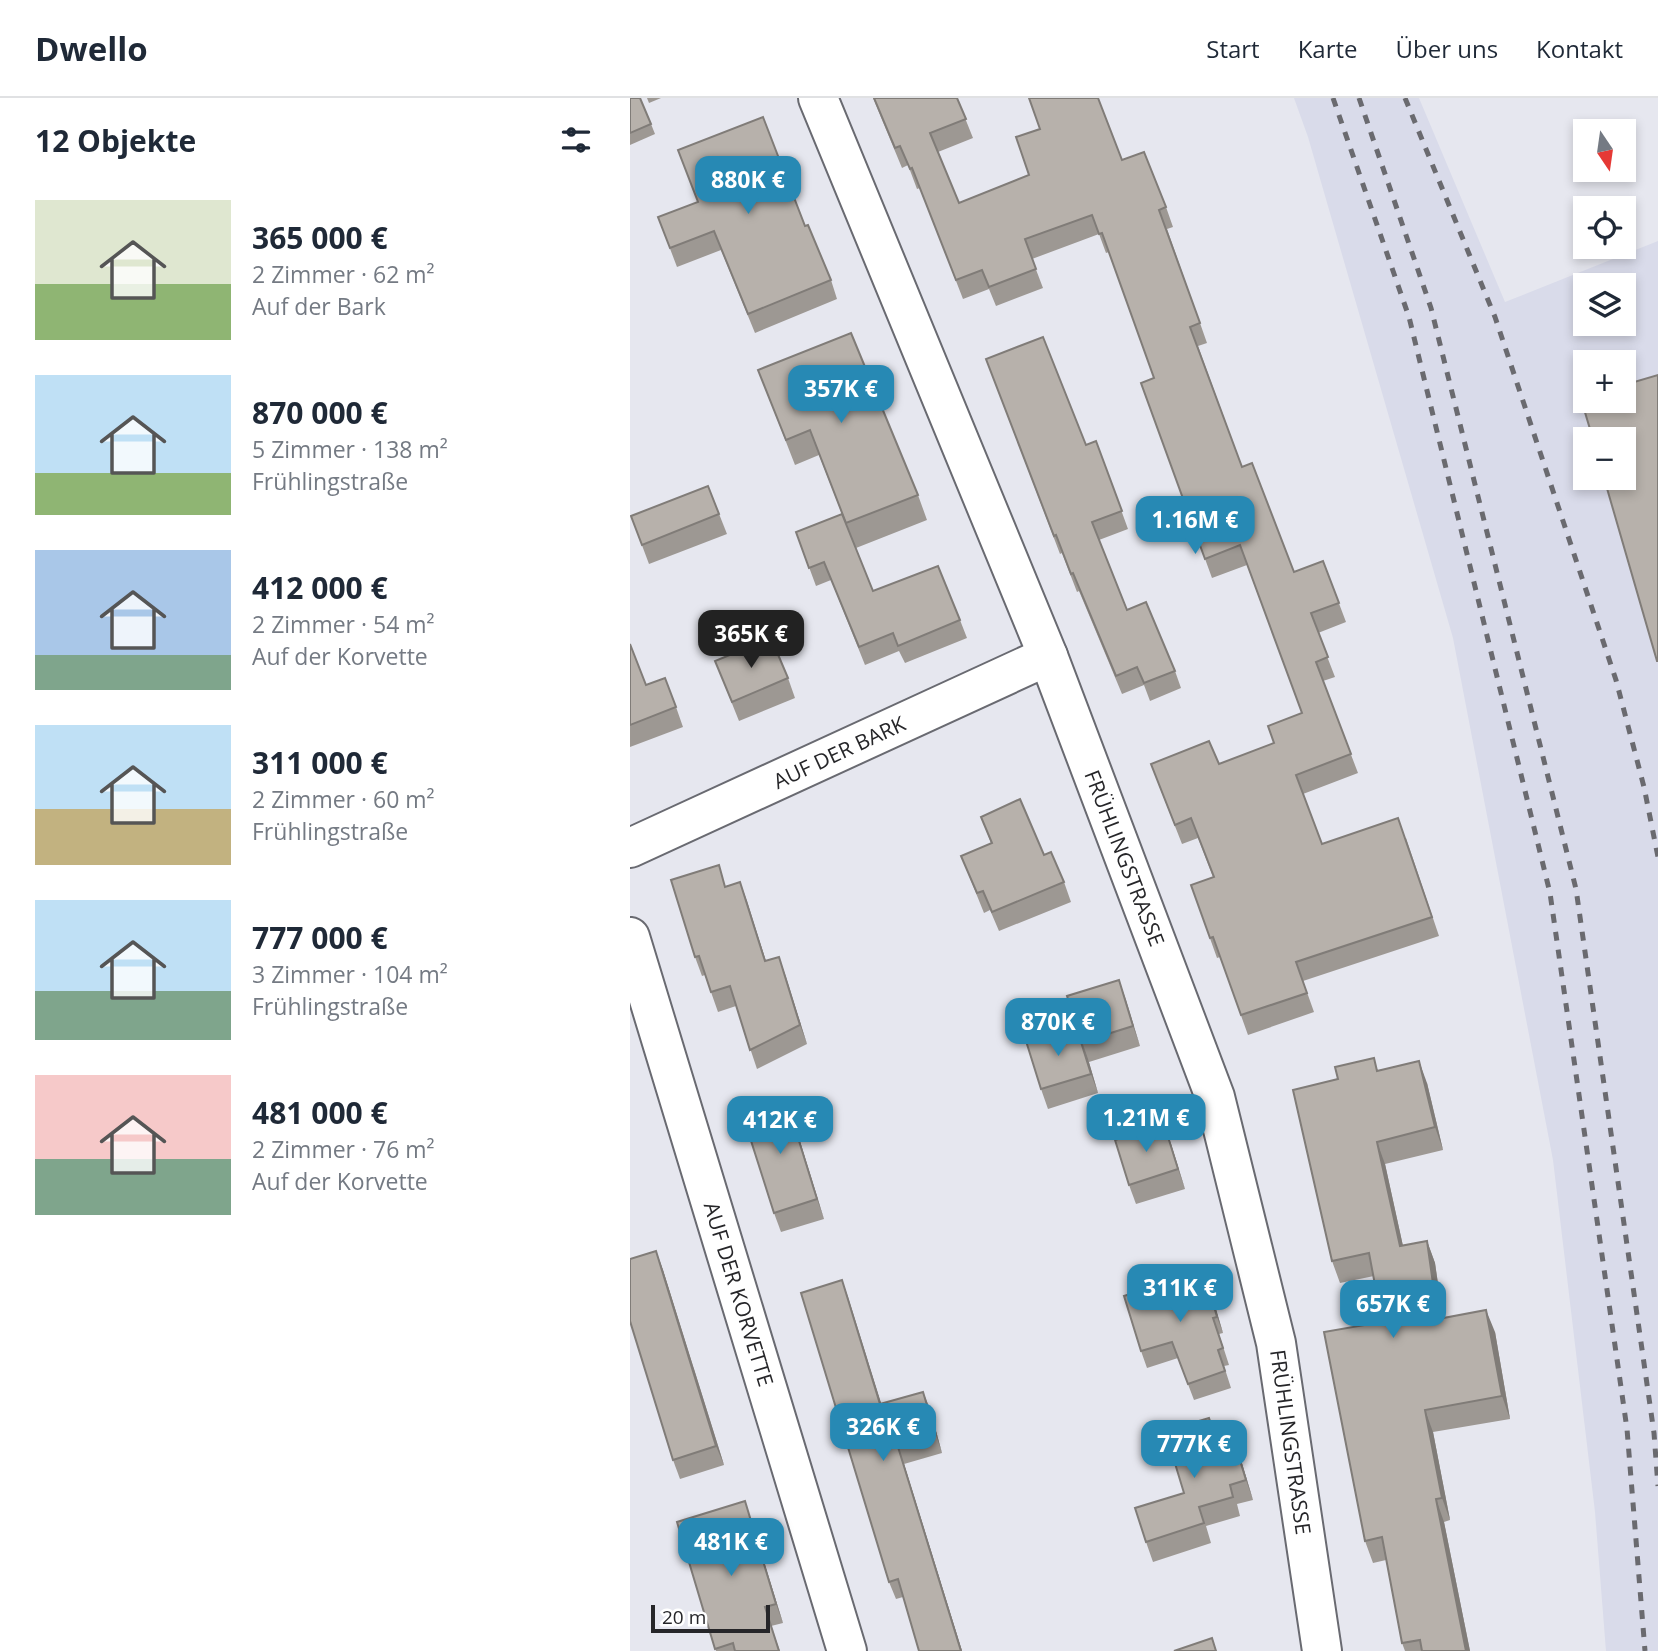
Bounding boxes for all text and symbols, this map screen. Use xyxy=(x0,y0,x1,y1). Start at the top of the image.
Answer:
text: Dwello xyxy=(35,26,148,71)
text: Start xyxy=(1206,32,1260,65)
text: Karte xyxy=(1298,32,1358,65)
text: Über uns xyxy=(1396,32,1498,65)
text: Kontakt xyxy=(1536,32,1623,65)
north arrow xyxy=(1573,119,1636,182)
map controls xyxy=(1573,119,1636,490)
text: 12 Objekte xyxy=(35,120,196,161)
icon: filters xyxy=(557,121,595,159)
pin: 880K € xyxy=(691,156,805,216)
text: 880K € xyxy=(711,163,785,195)
button: locate xyxy=(1573,196,1636,259)
text: 365 000 € xyxy=(252,217,388,258)
icon: home xyxy=(91,228,175,312)
text: 2 Zimmer · 62 m² xyxy=(252,258,435,290)
button: layers xyxy=(1573,273,1636,336)
text: Auf der Bark xyxy=(252,290,386,322)
button: + xyxy=(1573,350,1636,413)
pin: 357K € xyxy=(784,366,898,425)
text: 357K € xyxy=(804,372,878,404)
text: 870 000 € xyxy=(252,392,388,433)
icon: home xyxy=(91,403,175,487)
button: − xyxy=(1573,427,1636,490)
text: 5 Zimmer · 138 m² xyxy=(252,433,448,465)
text: Frühlingstraße xyxy=(252,465,408,497)
pin: 1.16M € xyxy=(1130,496,1260,556)
text: 1.16M € xyxy=(1152,503,1238,535)
text: 412 000 € xyxy=(252,567,388,608)
icon: home xyxy=(91,578,175,662)
text: 2 Zimmer · 54 m² xyxy=(252,608,435,640)
pin: 365K € xyxy=(694,610,808,670)
text: 365K € xyxy=(714,617,788,649)
text: Auf der Korvette xyxy=(252,640,428,672)
street label: AUF DER BARK xyxy=(768,709,910,795)
text: 311 000 € xyxy=(252,742,388,783)
icon: home xyxy=(91,753,175,837)
street label: FRÜHLINGSTRASSE xyxy=(1079,766,1171,950)
text: 2 Zimmer · 60 m² xyxy=(252,783,435,815)
text: Frühlingstraße xyxy=(252,815,408,847)
text: 777 000 € xyxy=(252,917,388,958)
icon: home xyxy=(91,928,175,1012)
text: 3 Zimmer · 104 m² xyxy=(252,958,448,990)
text: Frühlingstraße xyxy=(252,990,408,1022)
pin: 870K € xyxy=(1001,998,1115,1058)
text: 870K € xyxy=(1021,1005,1095,1037)
text: 481 000 € xyxy=(252,1092,388,1133)
pin: 1.21M € xyxy=(1081,1094,1211,1154)
pin: 412K € xyxy=(723,1096,837,1156)
text: 1.21M € xyxy=(1103,1101,1189,1133)
icon: home xyxy=(91,1103,175,1187)
text: 412K € xyxy=(743,1103,817,1135)
text: 2 Zimmer · 76 m² xyxy=(252,1133,435,1165)
text: Auf der Korvette xyxy=(252,1165,428,1197)
street label: AUF DER KORVETTE xyxy=(698,1198,780,1390)
pin: 311K € xyxy=(1123,1264,1237,1324)
text: 311K € xyxy=(1143,1271,1217,1303)
pin: 657K € xyxy=(1336,1280,1450,1340)
text: 657K € xyxy=(1356,1287,1430,1319)
street label: FRÜHLINGSTRASSE xyxy=(1264,1348,1318,1536)
pin: 326K € xyxy=(826,1404,940,1463)
text: 326K € xyxy=(846,1410,920,1442)
pin: 777K € xyxy=(1137,1420,1251,1480)
text: 777K € xyxy=(1157,1427,1231,1459)
pin: 481K € xyxy=(674,1518,788,1578)
text: 481K € xyxy=(694,1525,768,1557)
scale bar xyxy=(651,1602,770,1634)
text: 20 m xyxy=(662,1604,706,1630)

